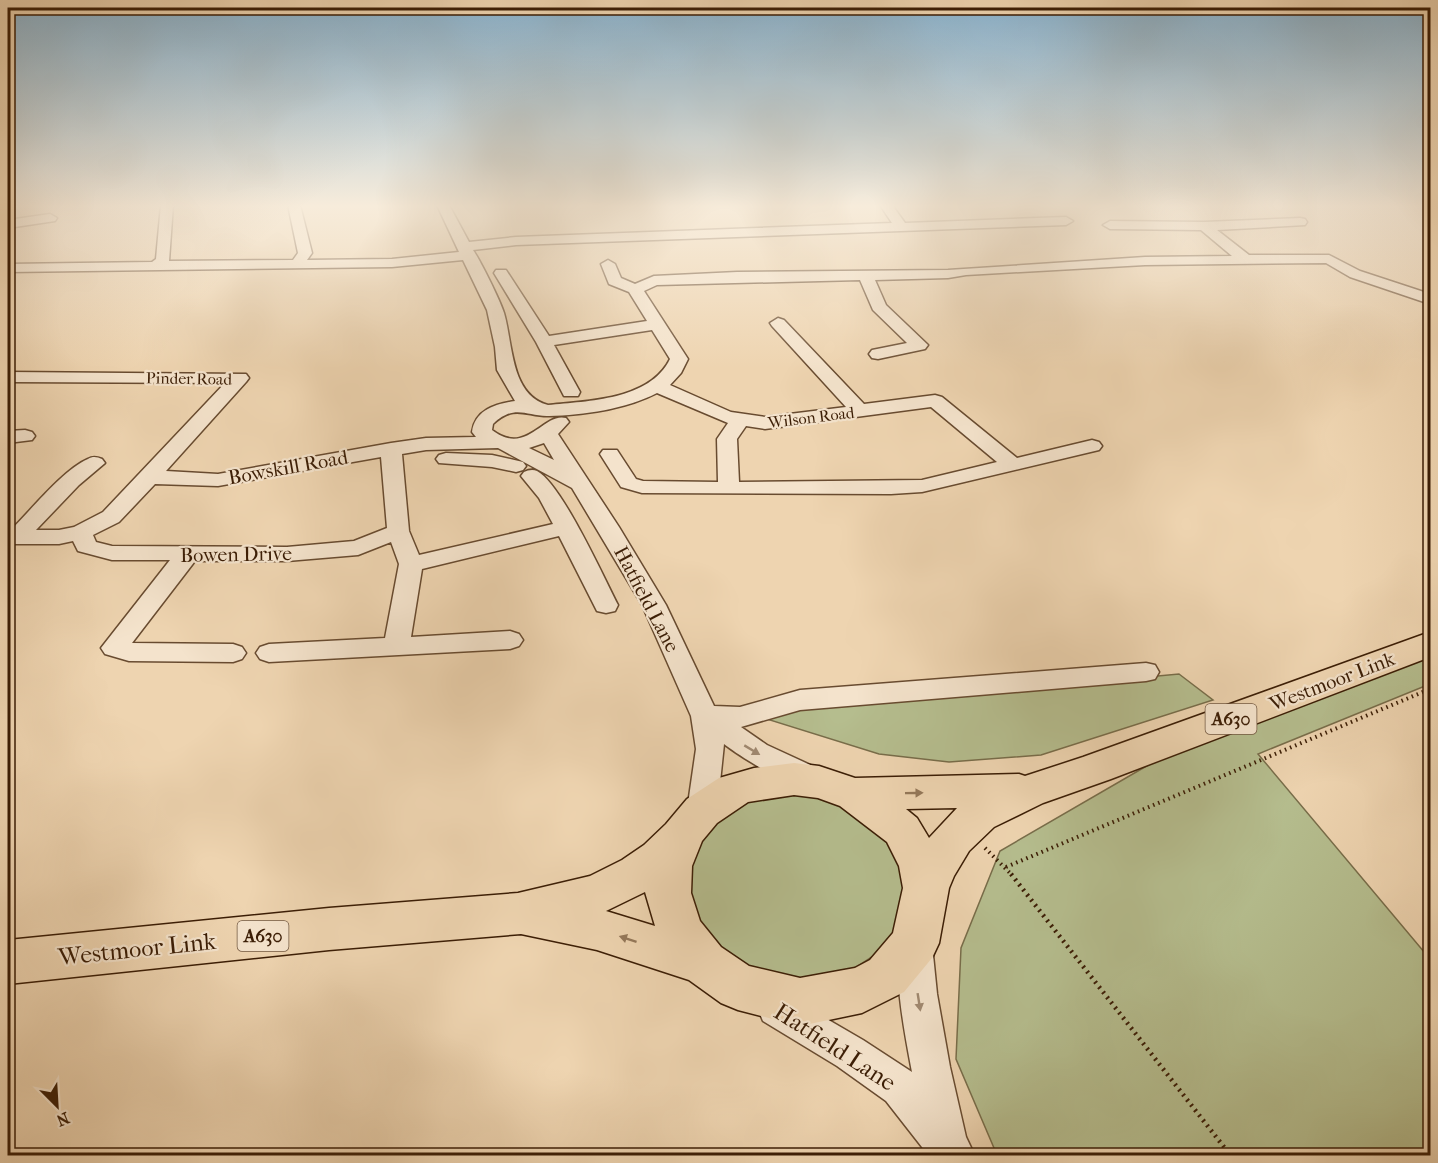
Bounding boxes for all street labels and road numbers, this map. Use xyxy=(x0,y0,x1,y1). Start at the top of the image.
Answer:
street label: Pinder Road xyxy=(146,368,232,389)
street label: Wilson Road xyxy=(766,403,856,432)
street label: Bowskill Road xyxy=(226,445,351,489)
street label: Bowen Drive xyxy=(180,542,292,567)
street label: Hatfield Lane xyxy=(609,542,684,656)
street label: Westmoor Link xyxy=(1265,647,1399,716)
road number: A630 xyxy=(1206,704,1256,734)
road number: A630 xyxy=(238,921,288,951)
street label: Westmoor Link xyxy=(56,927,218,971)
street label: Hatfield Lane xyxy=(769,997,901,1097)

